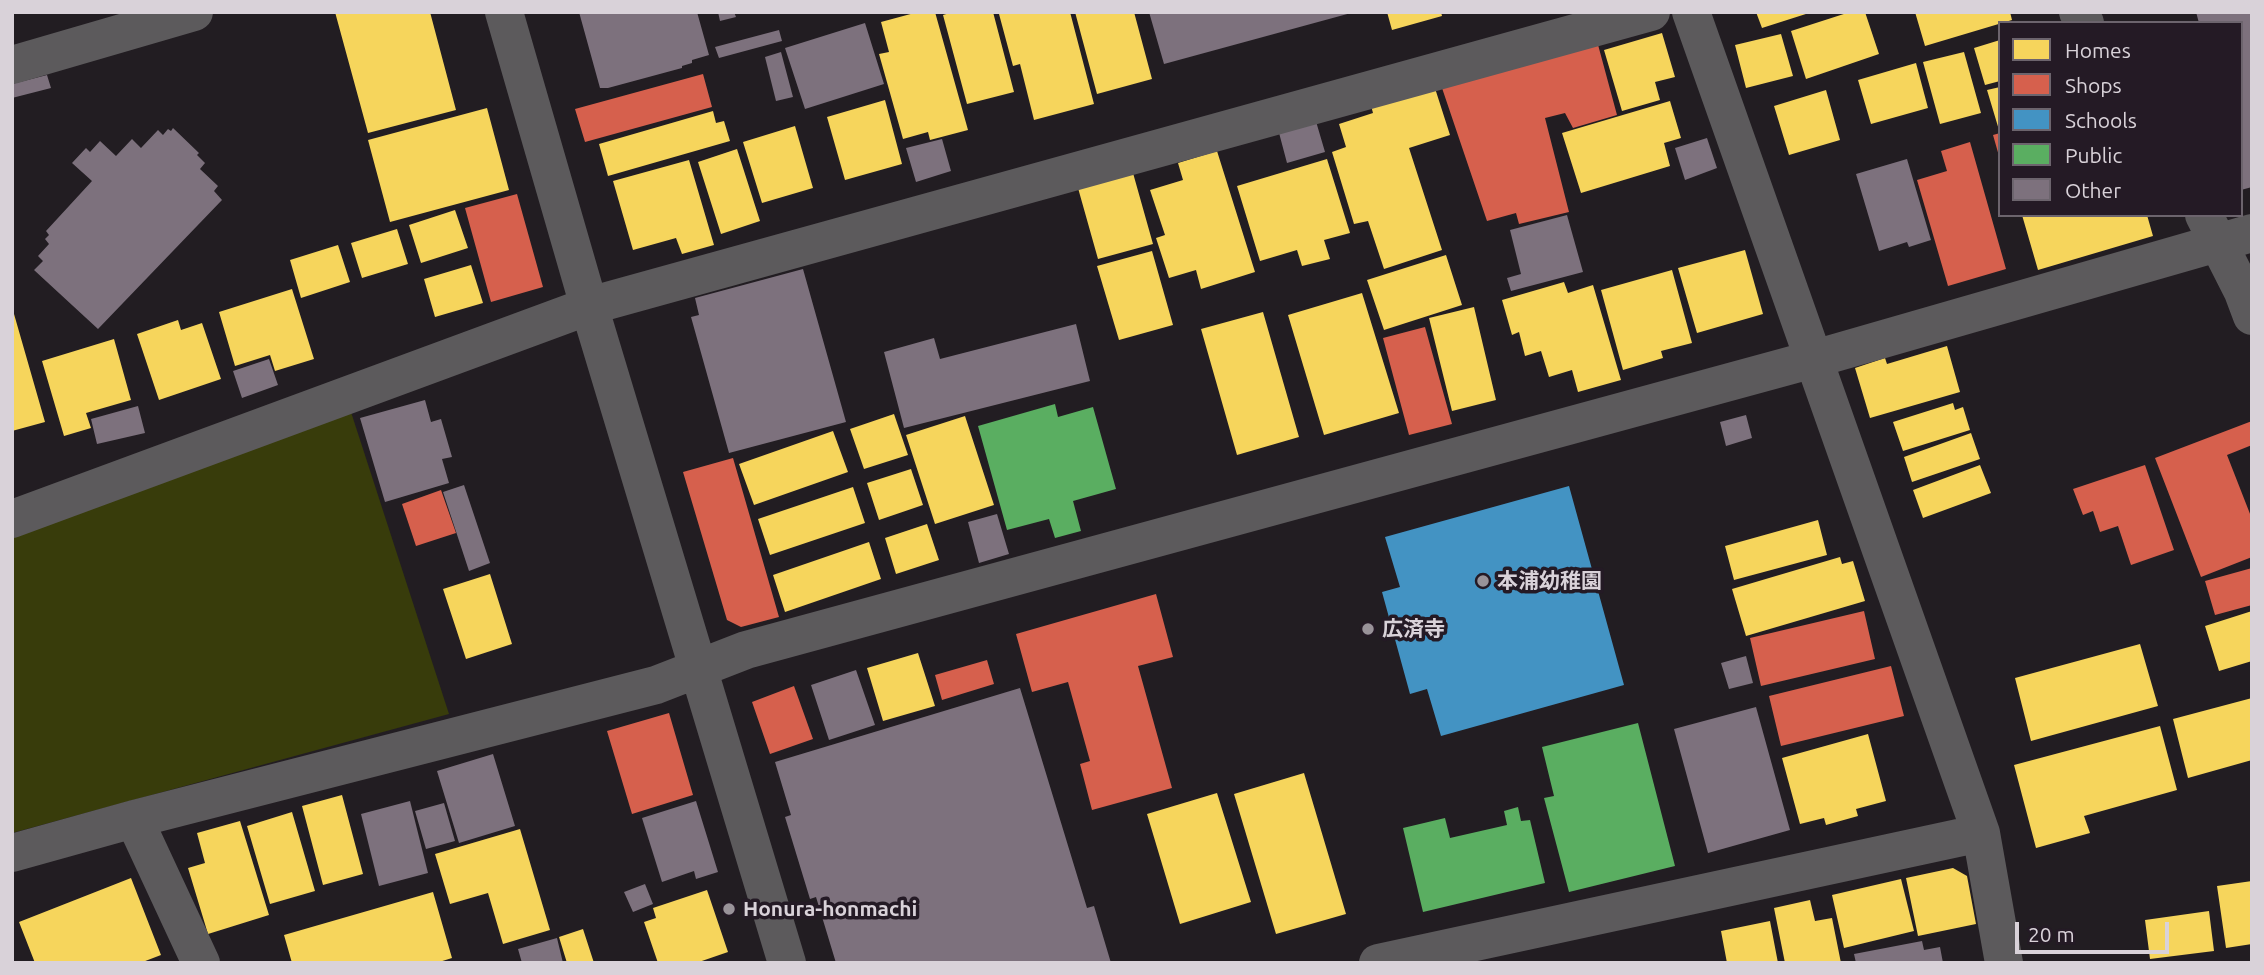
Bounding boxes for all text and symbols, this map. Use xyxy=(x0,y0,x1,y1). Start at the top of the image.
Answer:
legend xyxy=(1998,21,2243,217)
text: Homes xyxy=(2065,38,2131,62)
text: Shops xyxy=(2065,73,2122,97)
text: Schools xyxy=(2065,108,2137,132)
text: Public xyxy=(2065,143,2122,167)
text: Other xyxy=(2065,178,2121,202)
place label: 本浦幼稚園 xyxy=(1497,568,1602,594)
marker: 本浦幼稚園 xyxy=(1475,573,1491,589)
place label: 広済寺 xyxy=(1382,616,1445,642)
marker: 広済寺 xyxy=(1360,621,1376,637)
place label: Honura-honmachi xyxy=(743,896,917,922)
marker: Honura-honmachi xyxy=(721,901,737,917)
scale bar xyxy=(2019,908,2173,952)
text: 20 m xyxy=(2028,922,2075,946)

